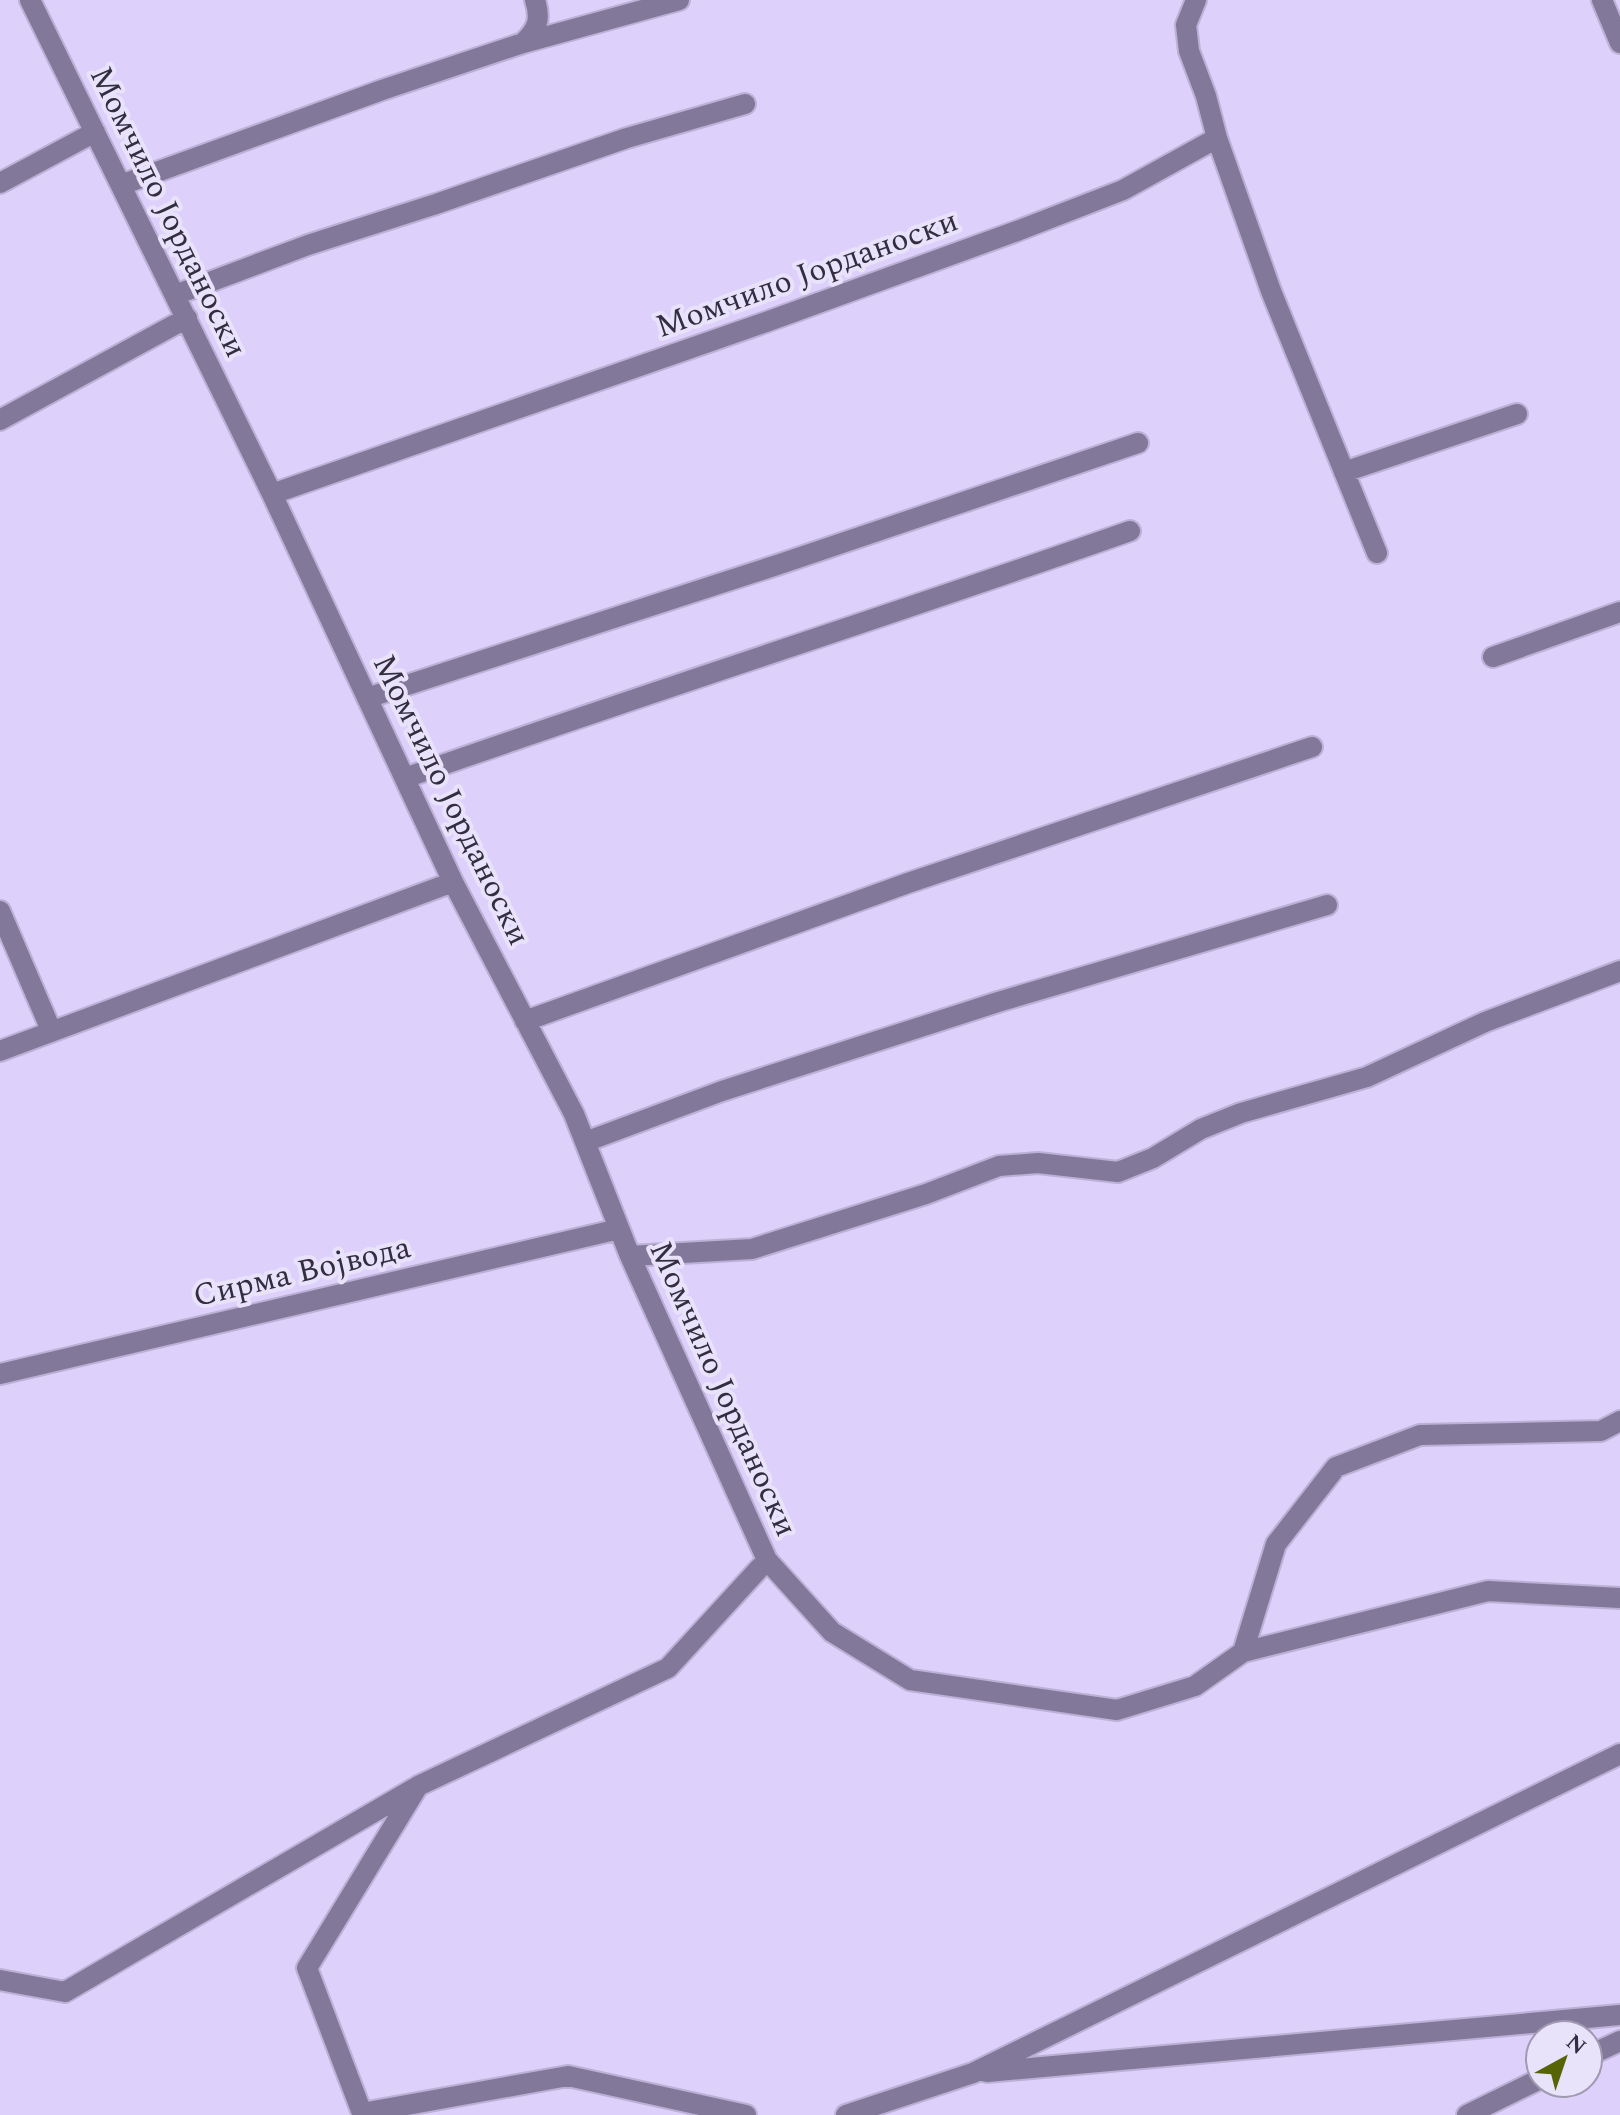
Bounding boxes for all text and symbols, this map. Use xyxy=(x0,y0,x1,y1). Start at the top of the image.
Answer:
street label: Момчило Јорданоски xyxy=(76,58,260,366)
street label: Момчило Јорданоски xyxy=(649,196,965,352)
street label: Момчило Јорданоски xyxy=(359,646,543,954)
street label: Сирма Војвода xyxy=(188,1223,416,1321)
street label: Момчило Јорданоски xyxy=(636,1234,810,1544)
north arrow xyxy=(1524,2019,1604,2099)
text: N xyxy=(1558,2026,1593,2063)

